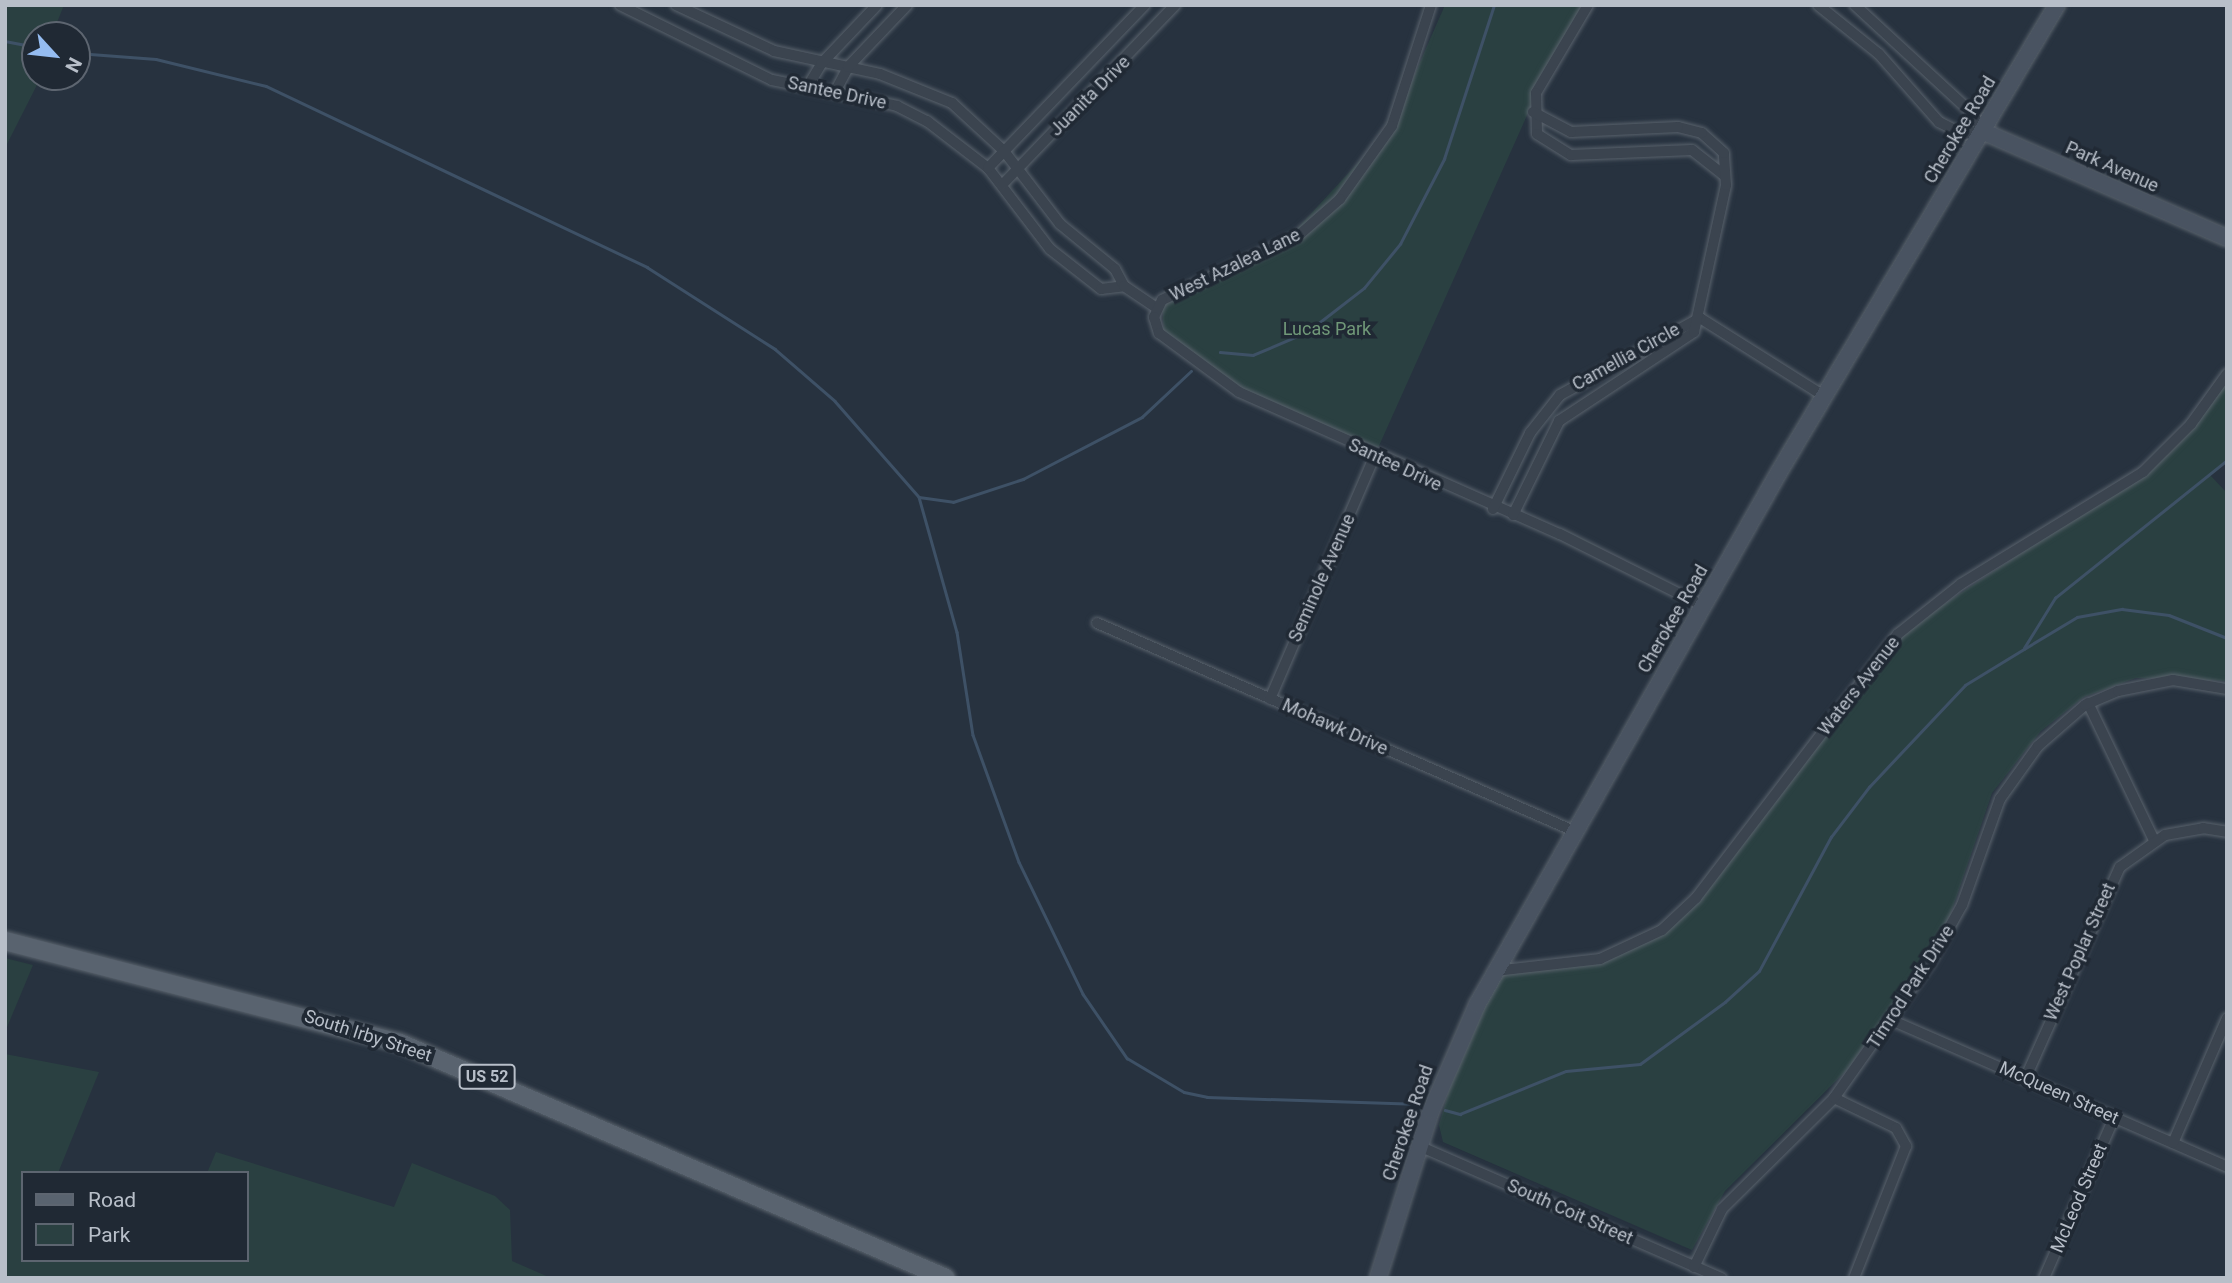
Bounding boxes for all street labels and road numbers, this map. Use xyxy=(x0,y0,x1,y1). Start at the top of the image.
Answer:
street label: Juanita Drive xyxy=(1045,51,1135,141)
street label: Santee Drive xyxy=(786,72,888,114)
street label: Cherokee Road xyxy=(1920,73,2000,187)
street label: Park Avenue xyxy=(2062,137,2162,197)
street label: West Azalea Lane xyxy=(1166,224,1304,306)
street label: Camellia Circle xyxy=(1568,319,1684,395)
street label: Santee Drive xyxy=(1345,434,1445,496)
street label: Seminole Avenue xyxy=(1284,511,1360,645)
street label: Cherokee Road xyxy=(1633,561,1713,677)
street label: Waters Avenue xyxy=(1814,632,1904,740)
street label: Mohawk Drive xyxy=(1279,694,1391,760)
street label: West Poplar Street xyxy=(2040,880,2120,1024)
street label: Timrod Park Drive xyxy=(1863,921,1959,1053)
street label: South Irby Street xyxy=(302,1005,434,1067)
street label: McQueen Street xyxy=(1996,1057,2122,1129)
street label: Cherokee Road xyxy=(1378,1062,1438,1184)
road number: US 52 xyxy=(457,1064,517,1090)
street label: McLeod Street xyxy=(2046,1140,2112,1256)
street label: South Coit Street xyxy=(1504,1175,1636,1249)

